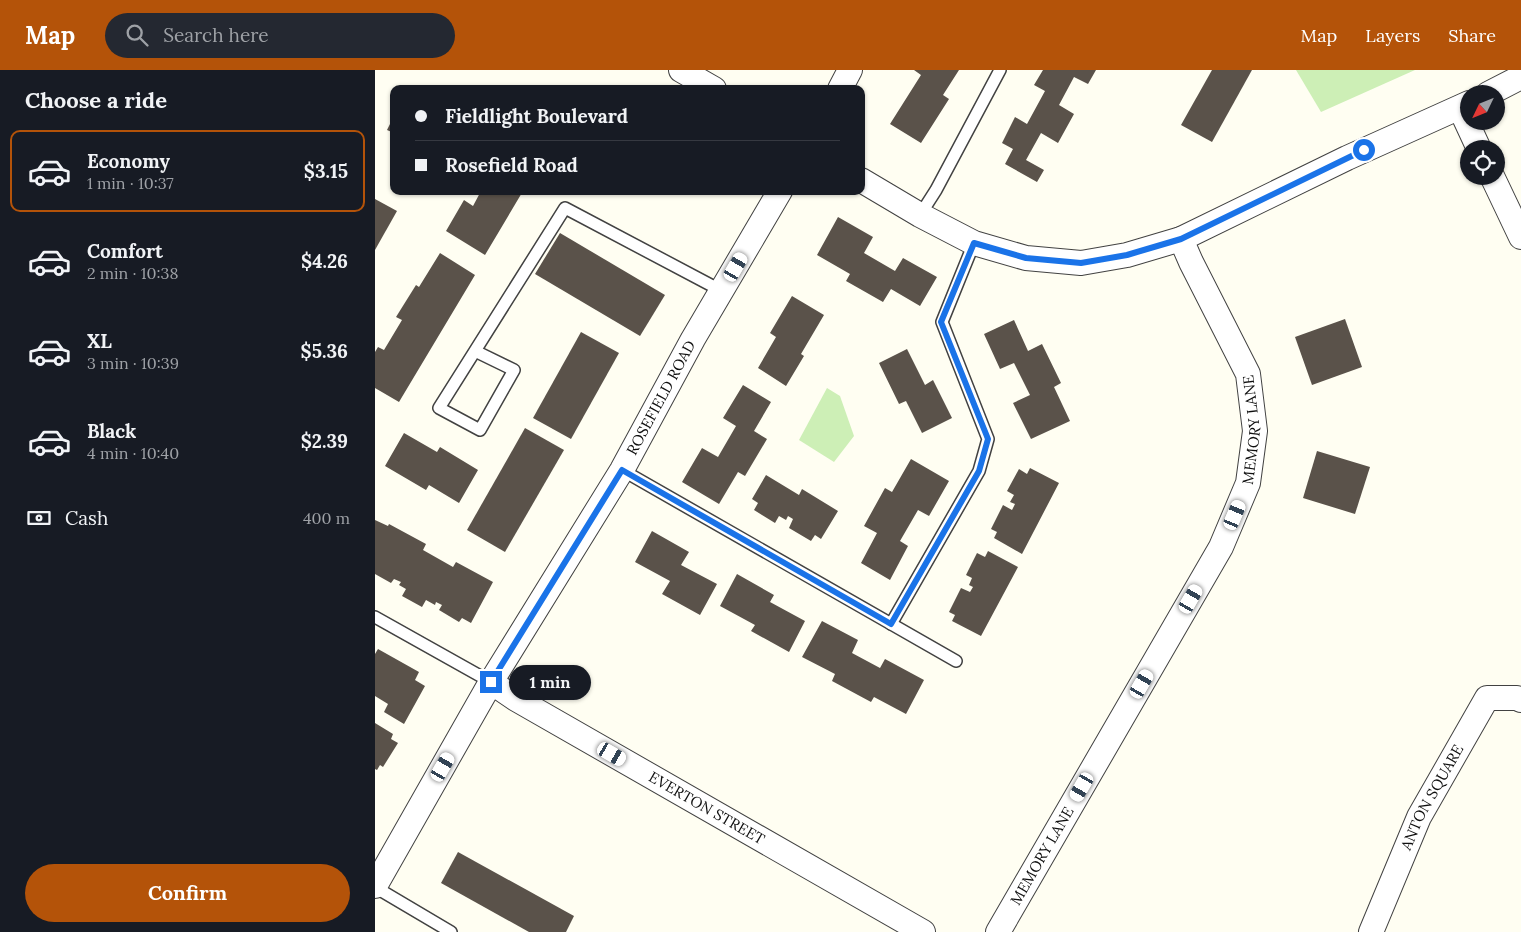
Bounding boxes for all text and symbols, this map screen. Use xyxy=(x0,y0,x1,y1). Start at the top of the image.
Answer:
search box xyxy=(105,13,455,58)
text: Map xyxy=(25,20,75,51)
icon: search xyxy=(123,21,151,49)
text: Search here xyxy=(163,23,269,47)
text: Map xyxy=(1301,24,1337,47)
text: Layers xyxy=(1365,24,1420,47)
text: Share xyxy=(1448,24,1496,47)
north arrow xyxy=(1460,85,1505,130)
map controls xyxy=(1460,85,1505,185)
text: Choose a ride xyxy=(25,86,167,114)
text: Fieldlight Boulevard xyxy=(445,104,628,128)
route start xyxy=(1353,139,1375,161)
button: locate xyxy=(1460,140,1505,185)
icon: car xyxy=(27,149,72,194)
text: Economy xyxy=(87,149,170,173)
text: Rosefield Road xyxy=(445,153,578,177)
text: $3.15 xyxy=(304,159,348,183)
text: 1 min · 10:37 xyxy=(87,173,174,193)
icon: car xyxy=(27,239,72,284)
text: Comfort xyxy=(87,239,163,263)
text: $4.26 xyxy=(301,249,348,273)
car xyxy=(722,250,749,284)
text: 2 min · 10:38 xyxy=(87,263,178,283)
icon: car xyxy=(27,329,72,374)
text: XL xyxy=(87,329,112,353)
street label: ROSEFIELD ROAD xyxy=(622,337,699,458)
text: $5.36 xyxy=(301,339,348,363)
text: 3 min · 10:39 xyxy=(87,353,179,373)
street label: MEMORY LANE xyxy=(1238,374,1265,486)
icon: car xyxy=(27,419,72,464)
text: Black xyxy=(87,419,136,443)
text: $2.39 xyxy=(301,429,348,453)
text: 4 min · 10:40 xyxy=(87,443,179,463)
car xyxy=(1222,498,1247,532)
icon: cash xyxy=(25,504,53,532)
text: Cash xyxy=(65,506,108,530)
text: 400 m xyxy=(303,508,350,528)
car xyxy=(1177,582,1204,616)
callout: 1 min xyxy=(509,664,591,700)
car xyxy=(1128,667,1155,701)
route end xyxy=(480,671,502,693)
text: 1 min xyxy=(530,672,570,692)
car xyxy=(595,740,628,768)
street label: ANTON SQUARE xyxy=(1396,741,1467,854)
car xyxy=(429,750,456,784)
street label: EVERTON STREET xyxy=(646,767,769,849)
car xyxy=(1068,770,1095,804)
street label: MEMORY LANE xyxy=(1006,803,1078,908)
button: Confirm xyxy=(25,864,350,922)

